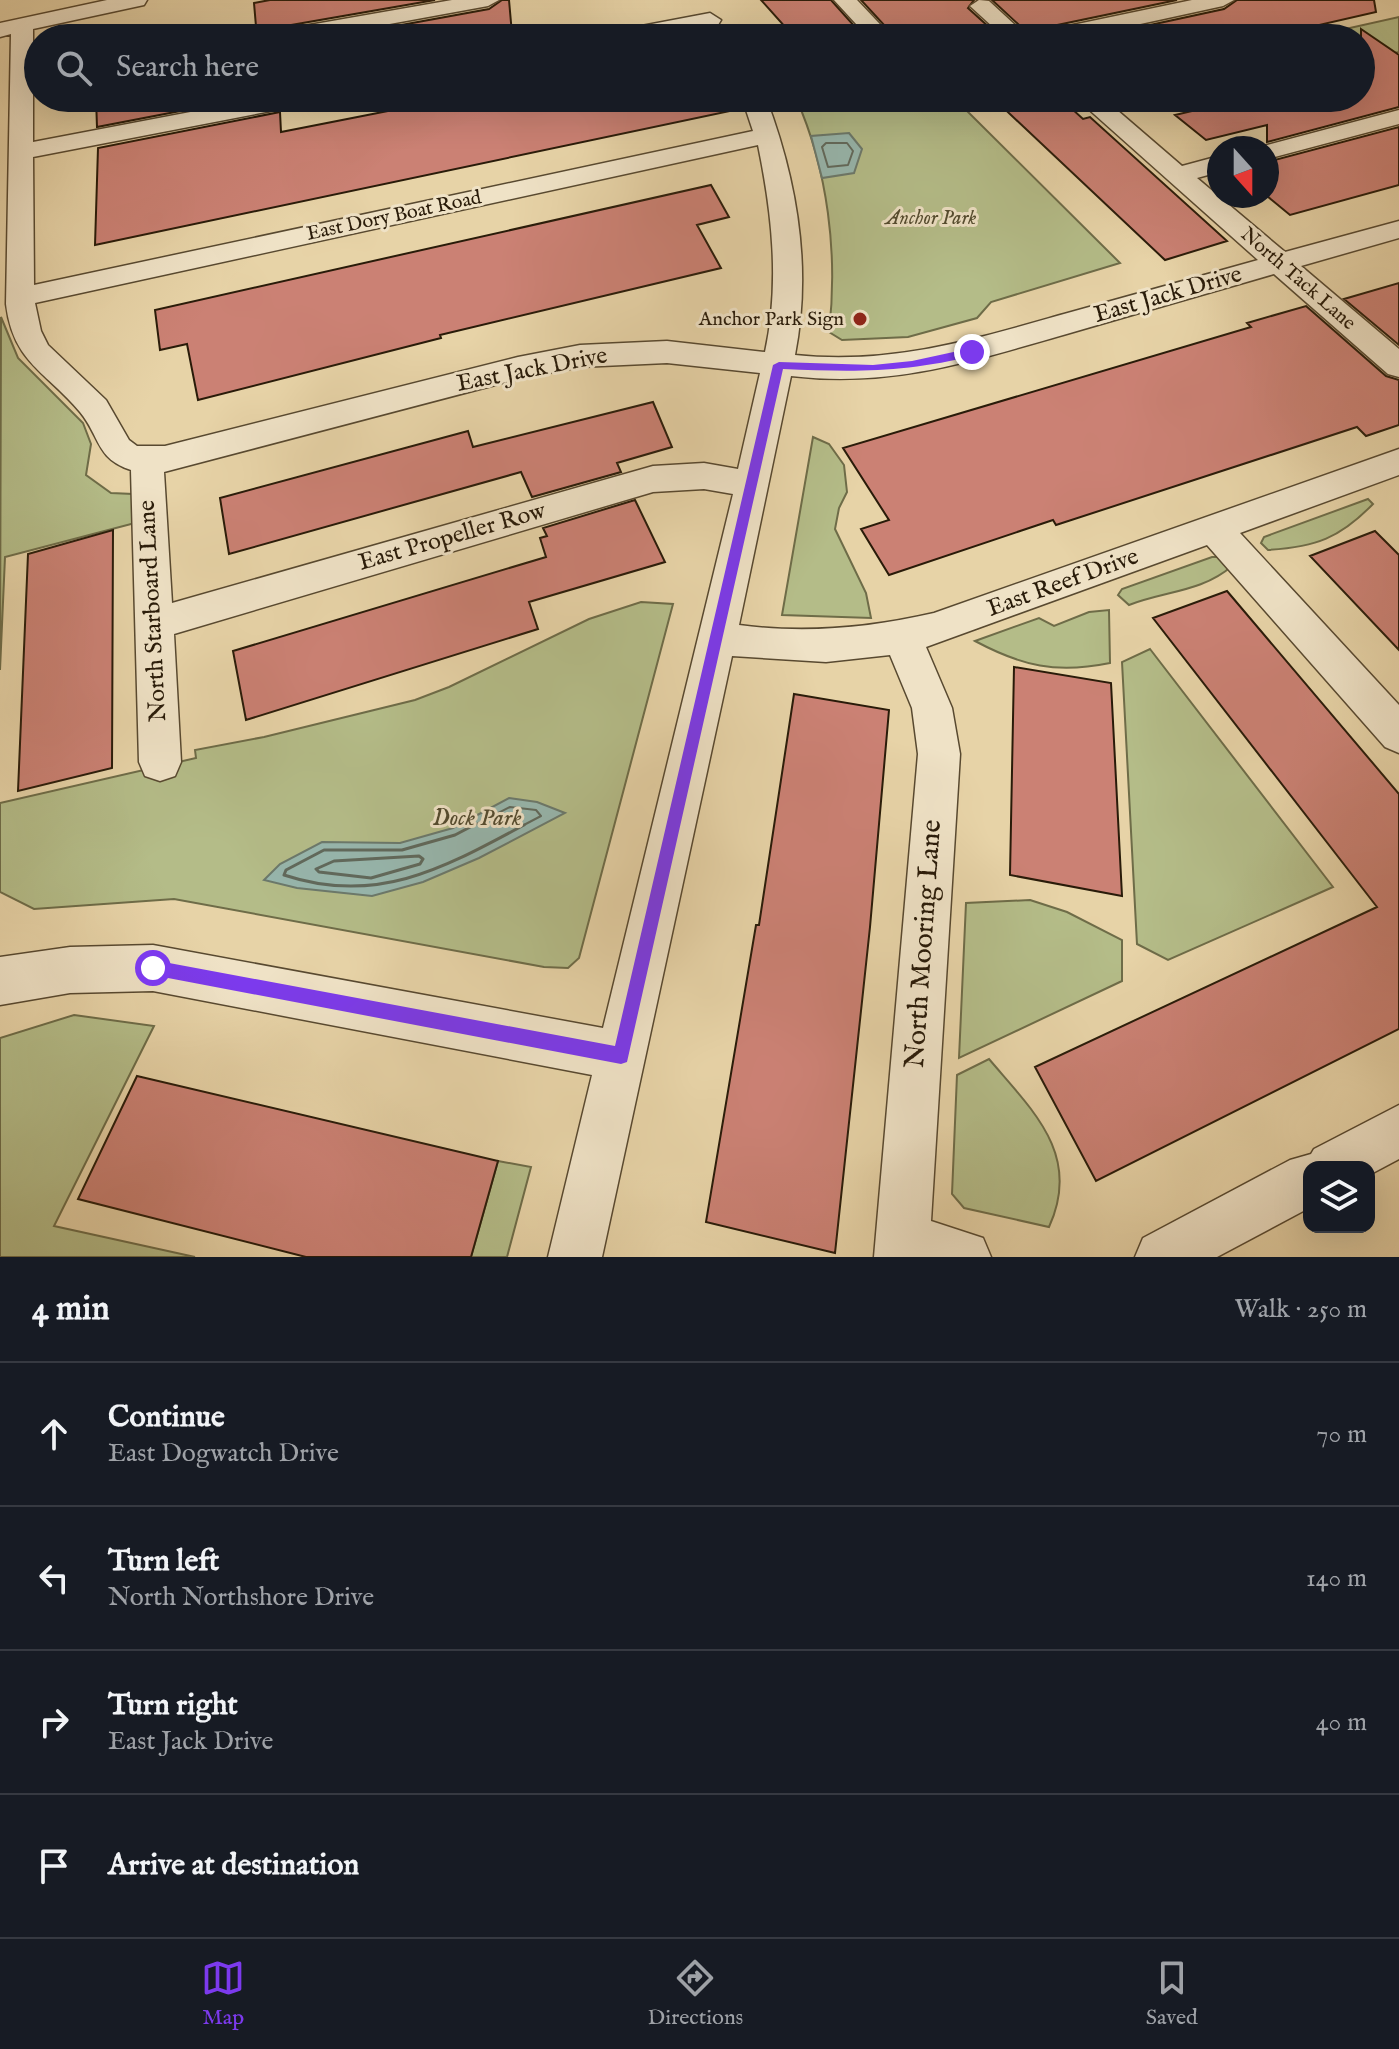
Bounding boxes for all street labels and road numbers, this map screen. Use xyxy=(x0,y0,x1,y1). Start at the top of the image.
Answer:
street label: East Dory Boat Road xyxy=(304,185,484,247)
street label: North Tack Lane xyxy=(1235,222,1361,336)
street label: East Jack Drive xyxy=(1090,259,1246,331)
street label: East Jack Drive xyxy=(454,340,610,400)
street label: East Propeller Row xyxy=(355,495,550,579)
street label: North Starboard Lane xyxy=(132,499,174,723)
street label: East Reef Drive xyxy=(983,541,1143,625)
street label: North Mooring Lane xyxy=(898,818,950,1070)

